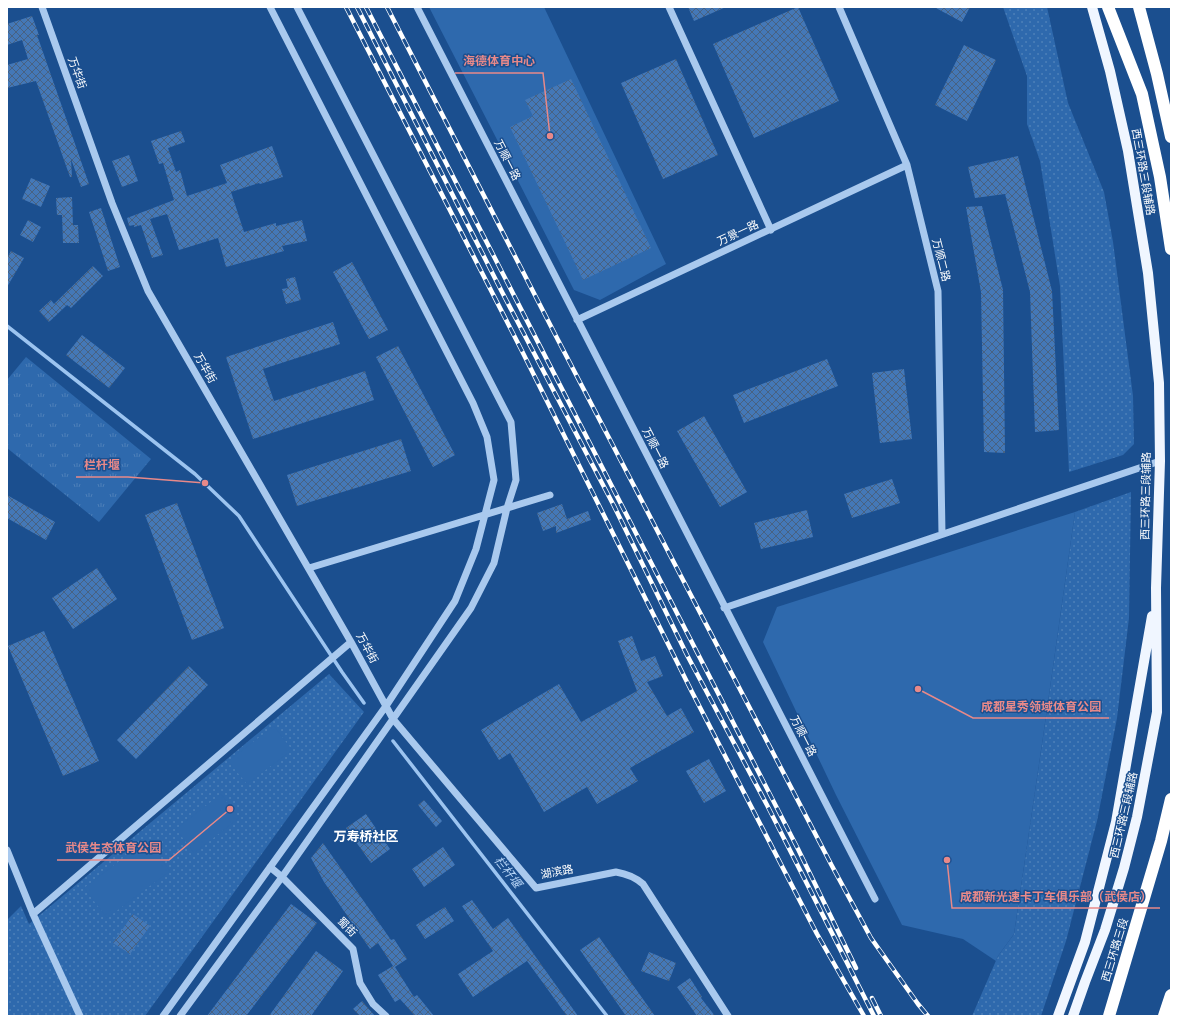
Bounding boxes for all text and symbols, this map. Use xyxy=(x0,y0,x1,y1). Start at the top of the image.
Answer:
callout: 海德体育中心 xyxy=(455,49,543,73)
text: 海德体育中心 xyxy=(463,54,535,68)
street label: 万华街 xyxy=(65,55,89,91)
street label: 西三环路三段辅路 xyxy=(1129,128,1157,216)
street label: 万顺一路 xyxy=(491,137,523,183)
street label: 万景一路 xyxy=(715,218,761,248)
street label: 万顺二路 xyxy=(929,237,953,283)
street label: 万华街 xyxy=(191,350,219,386)
street label: 万顺一路 xyxy=(639,425,671,471)
street label: 西三环路三段辅路 xyxy=(1139,452,1153,540)
callout: 栏杆堰 xyxy=(76,453,128,477)
text: 栏杆堰 xyxy=(84,458,120,472)
street label: 万华街 xyxy=(353,630,381,666)
callout: 成都星秀领域体育公园 xyxy=(973,694,1109,718)
text: 成都星秀领域体育公园 xyxy=(981,700,1101,714)
street label: 万顺一路 xyxy=(787,713,819,759)
street label: 西三环路三段辅路 xyxy=(1108,771,1140,859)
district label: 万寿桥社区 xyxy=(333,829,399,844)
callout: 武侯生态体育公园 xyxy=(57,836,169,860)
text: 武侯生态体育公园 xyxy=(65,841,161,855)
water label: 栏杆堰 xyxy=(491,854,526,892)
street label: 湖滨路 xyxy=(540,862,574,882)
callout: 成都新光速卡丁车俱乐部（武侯店） xyxy=(952,884,1160,908)
text: 成都新光速卡丁车俱乐部（武侯店） xyxy=(960,890,1152,904)
street label: 蜀街 xyxy=(335,915,359,939)
street label: 西三环路三段 xyxy=(1099,917,1131,983)

